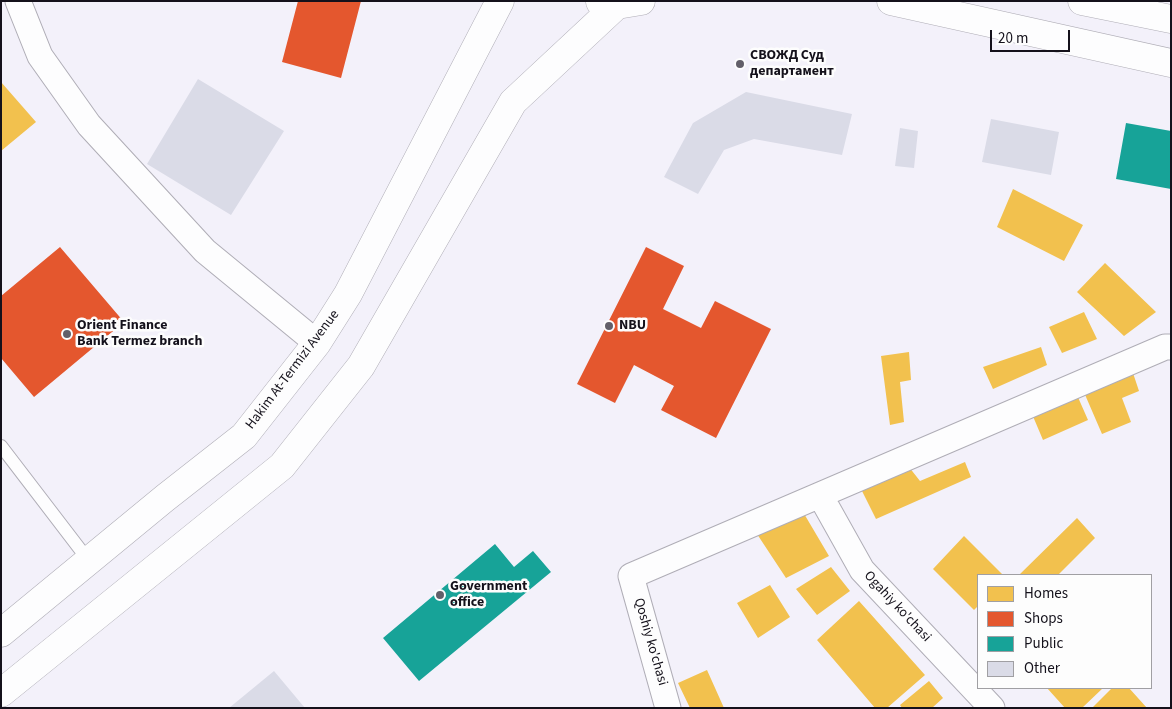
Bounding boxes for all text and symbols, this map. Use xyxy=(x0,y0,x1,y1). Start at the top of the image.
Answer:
scale bar xyxy=(992,20,1072,52)
text: 20 m xyxy=(998,28,1028,49)
place label: СВОЖД Суд департамент xyxy=(750,48,834,80)
marker: СВОЖД Суд департамент xyxy=(734,58,746,70)
street label: Hakim At-Termizi Avenue xyxy=(243,307,343,433)
place label: Orient Finance Bank Termez branch xyxy=(77,318,202,351)
place label: NBU xyxy=(619,318,646,334)
marker: NBU xyxy=(603,320,615,332)
marker: Orient Finance Bank Termez branch xyxy=(61,328,73,340)
street label: Ogahiy ko'chasi xyxy=(860,568,934,646)
legend xyxy=(977,574,1152,689)
place label: Government office xyxy=(450,579,527,612)
text: Homes xyxy=(1024,583,1068,604)
marker: Government office xyxy=(434,589,446,601)
street label: Qoshiy ko'chasi xyxy=(629,596,671,688)
text: Shops xyxy=(1024,608,1063,629)
text: Public xyxy=(1024,633,1063,654)
text: Other xyxy=(1024,658,1060,679)

